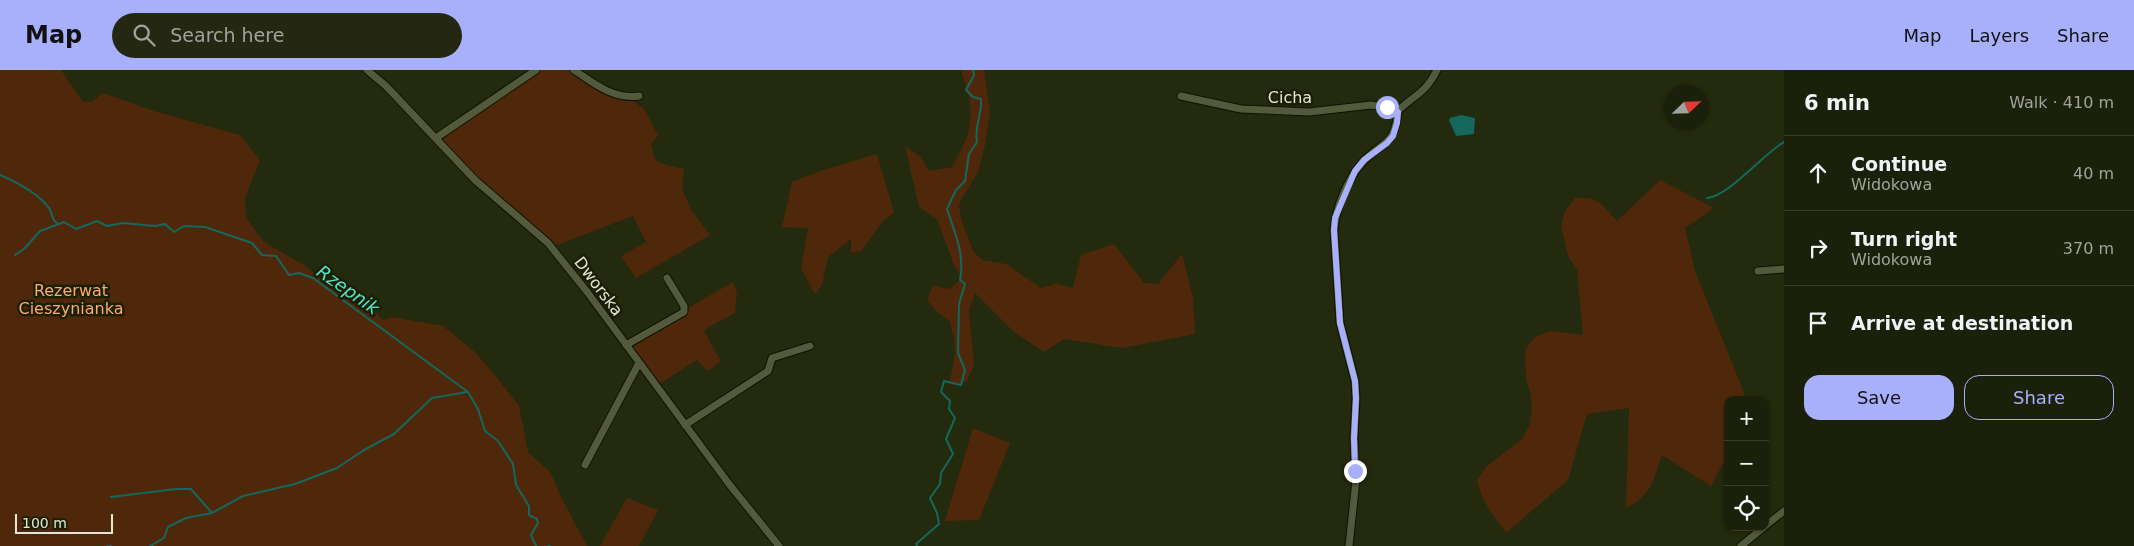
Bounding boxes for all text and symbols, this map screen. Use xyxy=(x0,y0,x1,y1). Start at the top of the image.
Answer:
search box xyxy=(112,13,462,58)
text: Map xyxy=(25,21,82,49)
icon: search xyxy=(130,21,158,49)
text: Search here xyxy=(170,24,284,46)
text: Map xyxy=(1903,25,1941,46)
text: Layers xyxy=(1969,25,2029,46)
text: Share xyxy=(2057,25,2109,46)
north arrow xyxy=(1664,85,1709,130)
street label: Cicha xyxy=(1268,88,1312,107)
text: 6 min xyxy=(1804,91,1870,115)
text: Walk · 410 m xyxy=(2009,93,2114,112)
route start xyxy=(1376,96,1399,119)
text: Continue xyxy=(1851,153,1947,175)
icon: ahead xyxy=(1804,159,1832,187)
text: 40 m xyxy=(2073,164,2114,183)
text: Widokowa xyxy=(1851,175,1932,194)
text: Turn right xyxy=(1851,228,1957,250)
icon: right xyxy=(1804,234,1832,262)
text: 370 m xyxy=(2063,239,2114,258)
text: Widokowa xyxy=(1851,250,1932,269)
street label: Dworska xyxy=(570,253,627,320)
water label: Rzepnik xyxy=(313,261,385,320)
park label: Rezerwat Cieszynianka xyxy=(19,281,123,318)
icon: arrive xyxy=(1804,309,1832,337)
text: Arrive at destination xyxy=(1851,312,2073,334)
button: Save xyxy=(1804,375,1954,420)
button: Share xyxy=(1964,375,2114,420)
map controls xyxy=(1724,396,1769,531)
button: + xyxy=(1724,396,1769,441)
button: − xyxy=(1724,441,1769,486)
route end xyxy=(1344,460,1367,483)
button: locate xyxy=(1724,486,1769,531)
scale bar xyxy=(15,511,112,534)
text: 100 m xyxy=(22,515,67,531)

